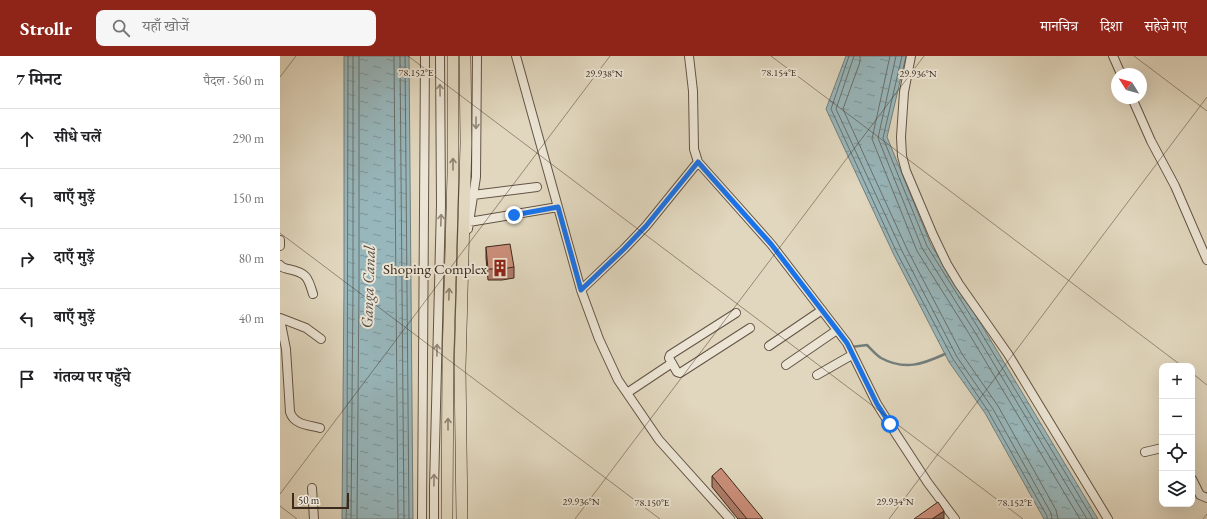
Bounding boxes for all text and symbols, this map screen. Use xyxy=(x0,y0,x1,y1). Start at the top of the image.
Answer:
search box xyxy=(96,10,376,46)
text: Strollr xyxy=(20,16,72,41)
text: यहाँ खोजें xyxy=(142,16,189,35)
icon: search xyxy=(110,17,132,39)
text: मानचित्र xyxy=(1040,17,1078,35)
text: दिशा xyxy=(1100,17,1122,35)
text: सहेजे गए xyxy=(1144,17,1187,35)
text: 78.152°E xyxy=(399,66,434,79)
text: 78.154°E xyxy=(762,66,797,79)
text: 29.938°N xyxy=(585,67,623,80)
text: 29.936°N xyxy=(899,67,937,80)
text: 7 मिनट xyxy=(16,68,61,90)
north arrow xyxy=(1111,68,1147,104)
text: पैदल · 560 m xyxy=(204,72,264,89)
one-way arrow xyxy=(436,84,444,97)
one-way arrow xyxy=(472,116,480,129)
text: सीधे चलें xyxy=(54,127,101,146)
icon: ahead xyxy=(16,128,38,150)
text: 290 m xyxy=(233,130,264,147)
one-way arrow xyxy=(449,158,457,171)
text: बाएँ मुड़ें xyxy=(54,187,95,206)
icon: left xyxy=(16,188,38,210)
text: 150 m xyxy=(233,190,264,207)
route end xyxy=(505,206,523,224)
one-way arrow xyxy=(437,214,445,227)
water label: Ganga Canal xyxy=(356,245,380,329)
text: दाएँ मुड़ें xyxy=(54,247,94,266)
icon: right xyxy=(16,248,38,270)
text: 80 m xyxy=(239,250,264,267)
building icon: Shoping Complex xyxy=(490,258,510,278)
place label: Shoping Complex xyxy=(383,259,488,278)
one-way arrow xyxy=(446,288,453,301)
text: बाएँ मुड़ें xyxy=(54,307,95,326)
icon: left xyxy=(16,308,38,330)
text: 40 m xyxy=(239,310,264,327)
one-way arrow xyxy=(433,344,441,357)
map controls xyxy=(1159,363,1195,507)
button: + xyxy=(1159,363,1195,399)
text: गंतव्य पर पहुँचे xyxy=(54,367,131,386)
icon: arrive xyxy=(16,368,38,390)
button: − xyxy=(1159,399,1195,435)
route start xyxy=(881,415,899,433)
one-way arrow xyxy=(444,418,452,431)
button: locate xyxy=(1159,435,1195,471)
button: layers xyxy=(1159,471,1195,507)
one-way arrow xyxy=(430,474,438,487)
scale bar xyxy=(292,491,349,510)
text: 50 m xyxy=(298,493,319,507)
text: 29.936°N xyxy=(562,495,600,508)
text: 29.934°N xyxy=(876,495,914,508)
text: 78.150°E xyxy=(635,496,670,509)
text: 78.152°E xyxy=(998,496,1033,509)

